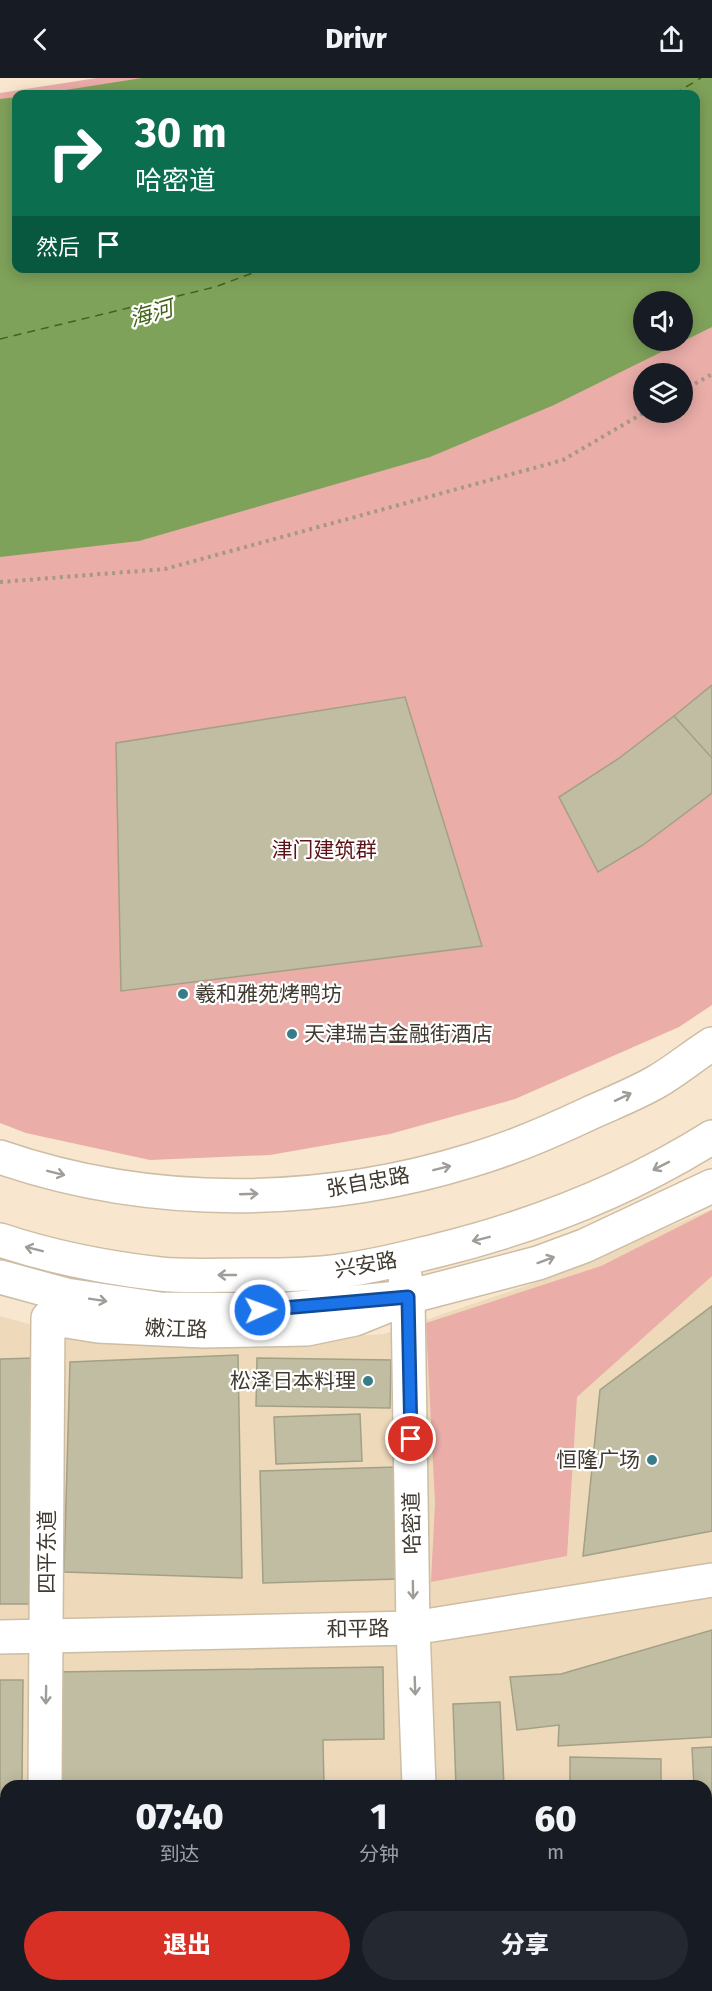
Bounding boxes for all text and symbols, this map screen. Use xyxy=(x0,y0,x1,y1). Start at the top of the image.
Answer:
icon: back xyxy=(24,23,57,56)
text: Drivr xyxy=(325,23,387,55)
icon: share xyxy=(655,23,688,56)
text: 30 m xyxy=(135,108,227,158)
icon: right xyxy=(36,114,114,192)
text: 哈密道 xyxy=(135,165,216,197)
icon: arrive xyxy=(92,228,125,261)
text: 然后 xyxy=(36,234,80,261)
map controls xyxy=(633,291,693,423)
button: sound xyxy=(633,291,693,351)
water label: 海河 xyxy=(126,293,180,333)
button: layers xyxy=(633,363,693,423)
park label: 津门建筑群 xyxy=(272,837,377,863)
place label: 羲和雅苑烤鸭坊 xyxy=(195,981,342,1007)
marker: 羲和雅苑烤鸭坊 xyxy=(176,987,190,1001)
place label: 天津瑞吉金融街酒店 xyxy=(304,1021,493,1047)
marker: 天津瑞吉金融街酒店 xyxy=(285,1027,299,1041)
one-way arrow xyxy=(614,1091,632,1103)
one-way arrow xyxy=(432,1161,451,1173)
one-way arrow xyxy=(653,1161,671,1173)
street label: 张自忠路 xyxy=(324,1162,412,1202)
one-way arrow xyxy=(46,1168,65,1180)
one-way arrow xyxy=(239,1189,259,1200)
one-way arrow xyxy=(472,1234,491,1246)
one-way arrow xyxy=(25,1243,44,1255)
street label: 兴安路 xyxy=(333,1247,399,1283)
one-way arrow xyxy=(536,1253,555,1264)
one-way arrow xyxy=(217,1269,237,1281)
position arrow xyxy=(228,1278,292,1342)
one-way arrow xyxy=(87,1295,107,1306)
street label: 嫩江路 xyxy=(144,1315,208,1343)
place label: 松泽日本料理 xyxy=(230,1368,356,1394)
marker: 松泽日本料理 xyxy=(361,1374,375,1388)
pin xyxy=(385,1413,436,1464)
icon: arrive xyxy=(394,1422,427,1455)
place label: 恒隆广场 xyxy=(556,1447,640,1473)
marker: 恒隆广场 xyxy=(645,1453,659,1467)
street label: 哈密道 xyxy=(398,1491,426,1555)
street label: 四平东道 xyxy=(34,1510,60,1594)
one-way arrow xyxy=(407,1580,419,1599)
street label: 和平路 xyxy=(326,1615,390,1643)
one-way arrow xyxy=(410,1676,421,1696)
one-way arrow xyxy=(40,1684,52,1704)
text: 07:40 xyxy=(135,1795,224,1839)
text: 1 xyxy=(371,1795,388,1839)
text: 60 xyxy=(535,1797,577,1841)
text: m xyxy=(547,1840,564,1864)
text: 到达 xyxy=(160,1842,200,1866)
text: 分钟 xyxy=(359,1842,399,1866)
button: 退出 xyxy=(24,1911,350,1980)
button: 分享 xyxy=(362,1911,688,1980)

